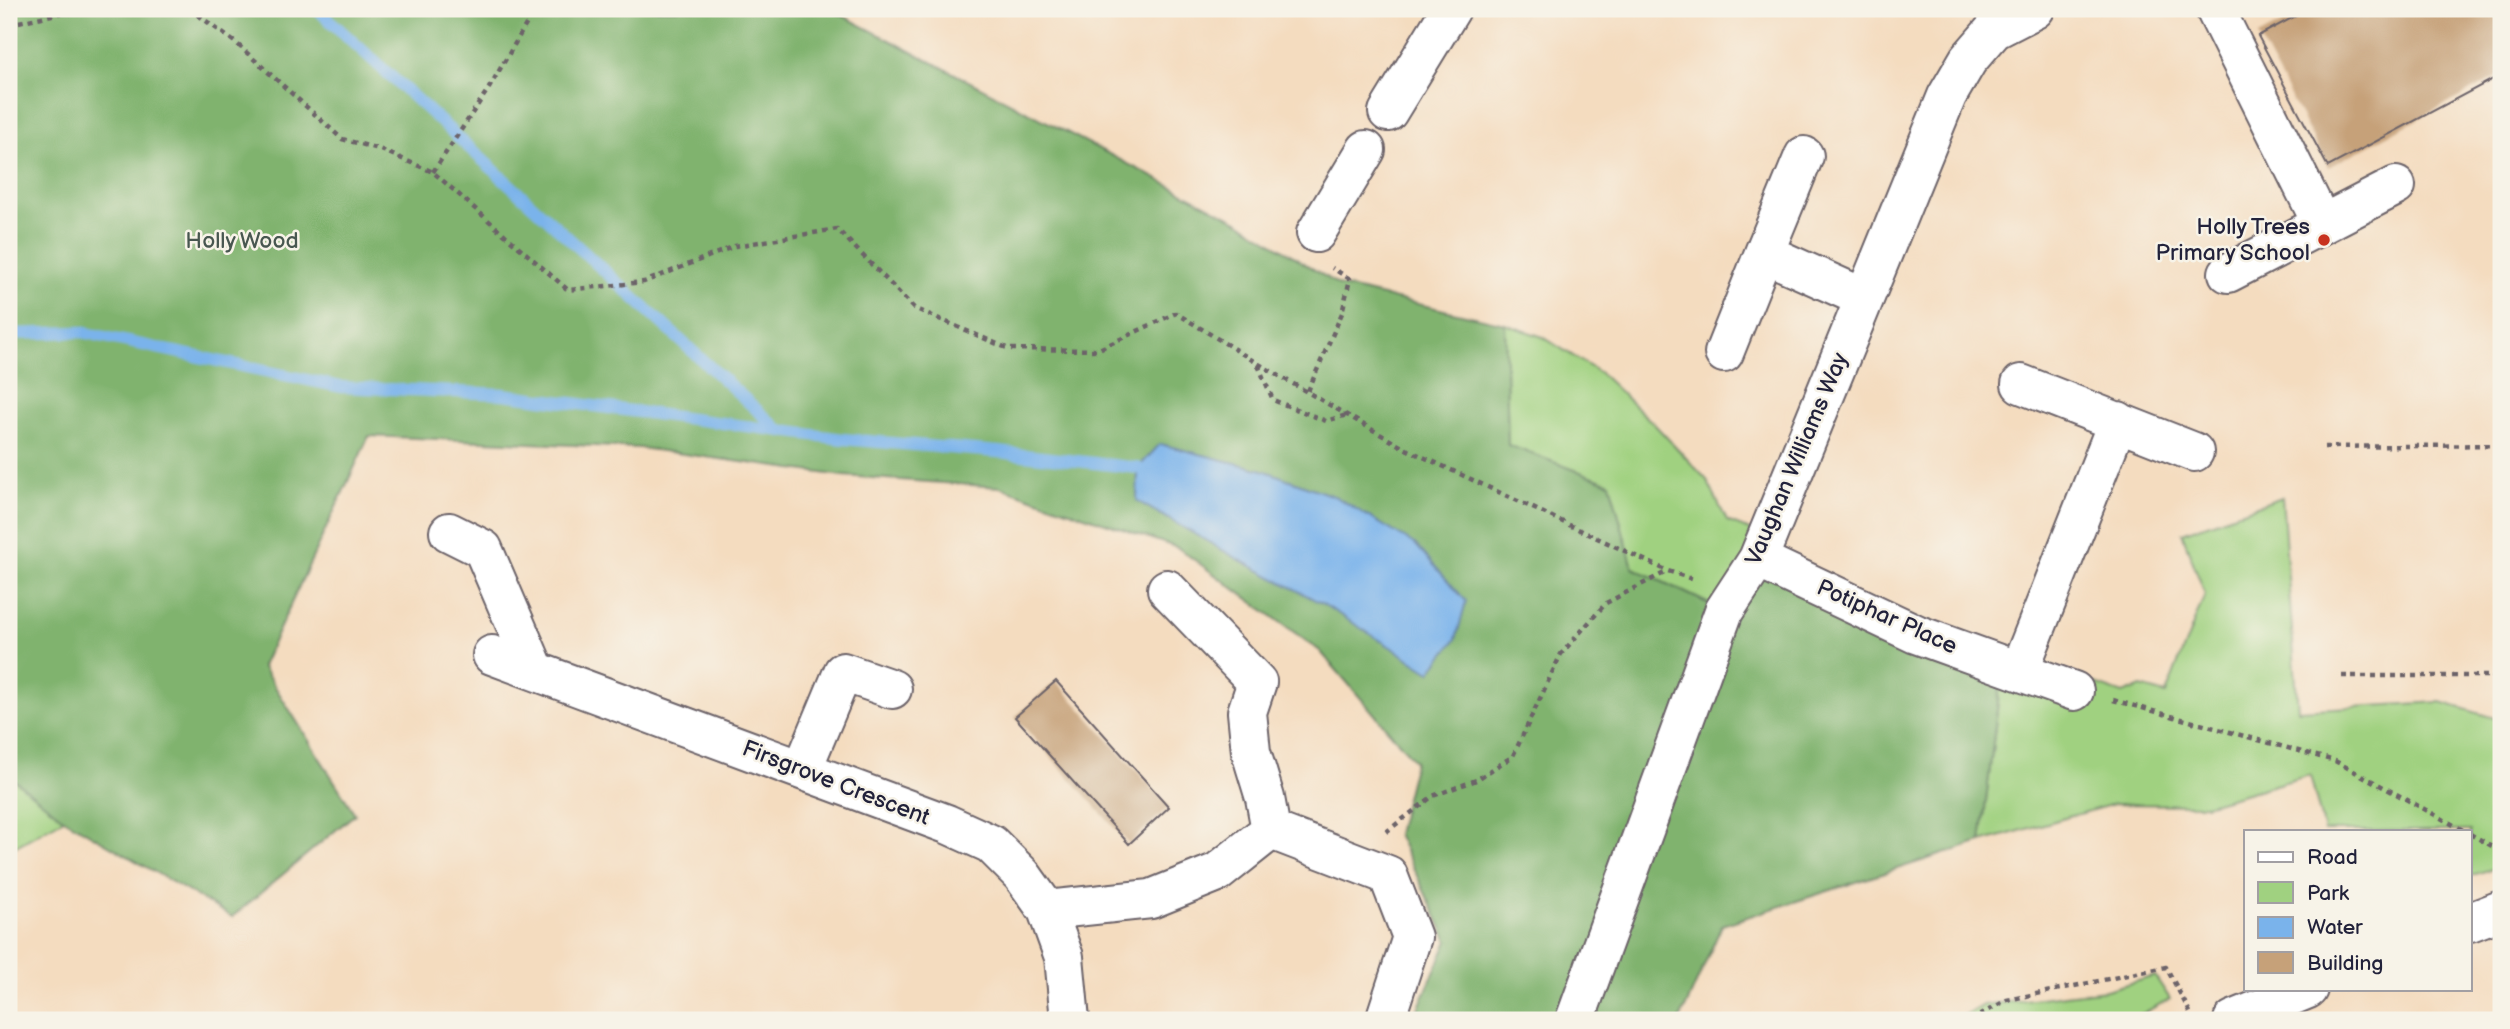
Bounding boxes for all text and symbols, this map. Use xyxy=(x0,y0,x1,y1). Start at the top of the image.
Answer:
place label: Holly Trees Primary School xyxy=(2156,213,2310,267)
park label: Holly Wood xyxy=(185,227,299,255)
marker: Holly Trees Primary School xyxy=(2316,232,2332,248)
street label: Vaughan Williams Way xyxy=(1740,348,1855,570)
street label: Potiphar Place xyxy=(1812,574,1962,660)
street label: Firsgrove Crescent xyxy=(738,734,934,832)
legend xyxy=(2244,830,2472,990)
text: Road xyxy=(2307,845,2358,870)
text: Park xyxy=(2307,881,2350,906)
text: Water xyxy=(2307,915,2363,940)
text: Building xyxy=(2307,951,2383,976)

